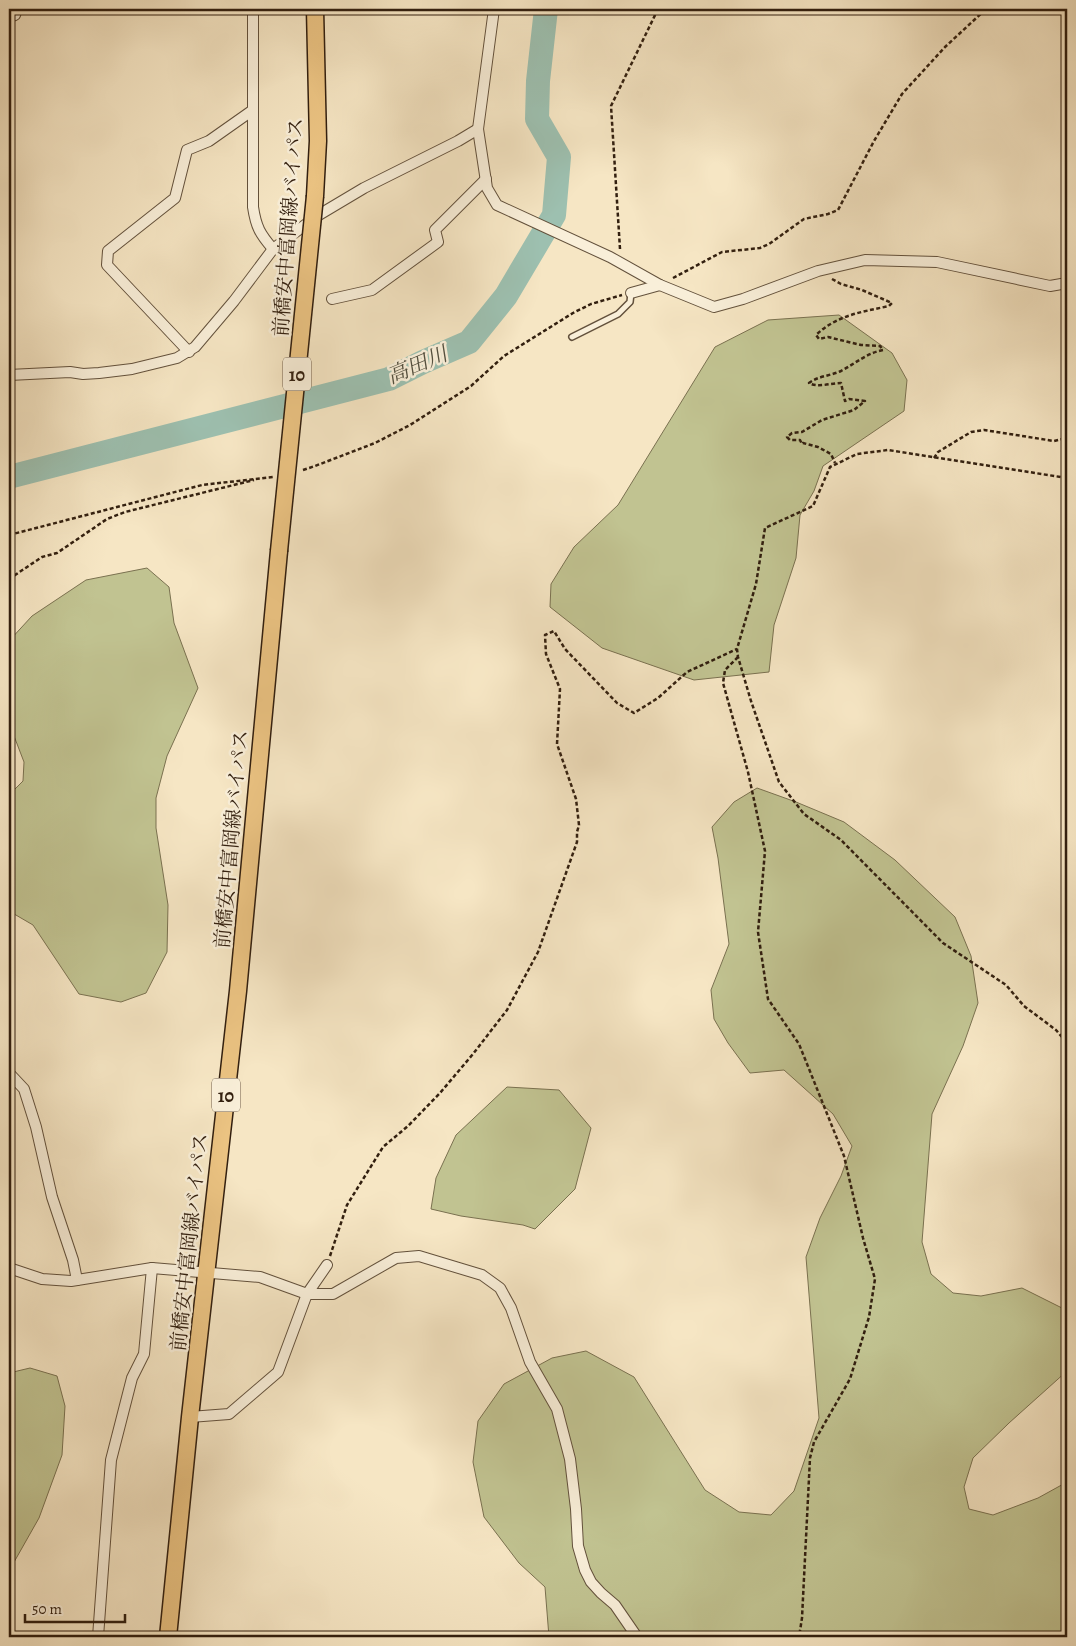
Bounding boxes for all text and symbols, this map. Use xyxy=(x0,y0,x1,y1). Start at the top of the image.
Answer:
street label: 前橋安中富岡線バイパス xyxy=(267,117,310,338)
water label: 高田川 xyxy=(383,339,453,390)
road number: 10 xyxy=(283,358,311,390)
street label: 前橋安中富岡線バイパス xyxy=(208,728,255,950)
road number: 10 xyxy=(212,1078,240,1112)
street label: 前橋安中富岡線バイパス xyxy=(165,1131,214,1353)
scale bar xyxy=(25,1591,125,1623)
text: 50 m xyxy=(32,1599,62,1619)

